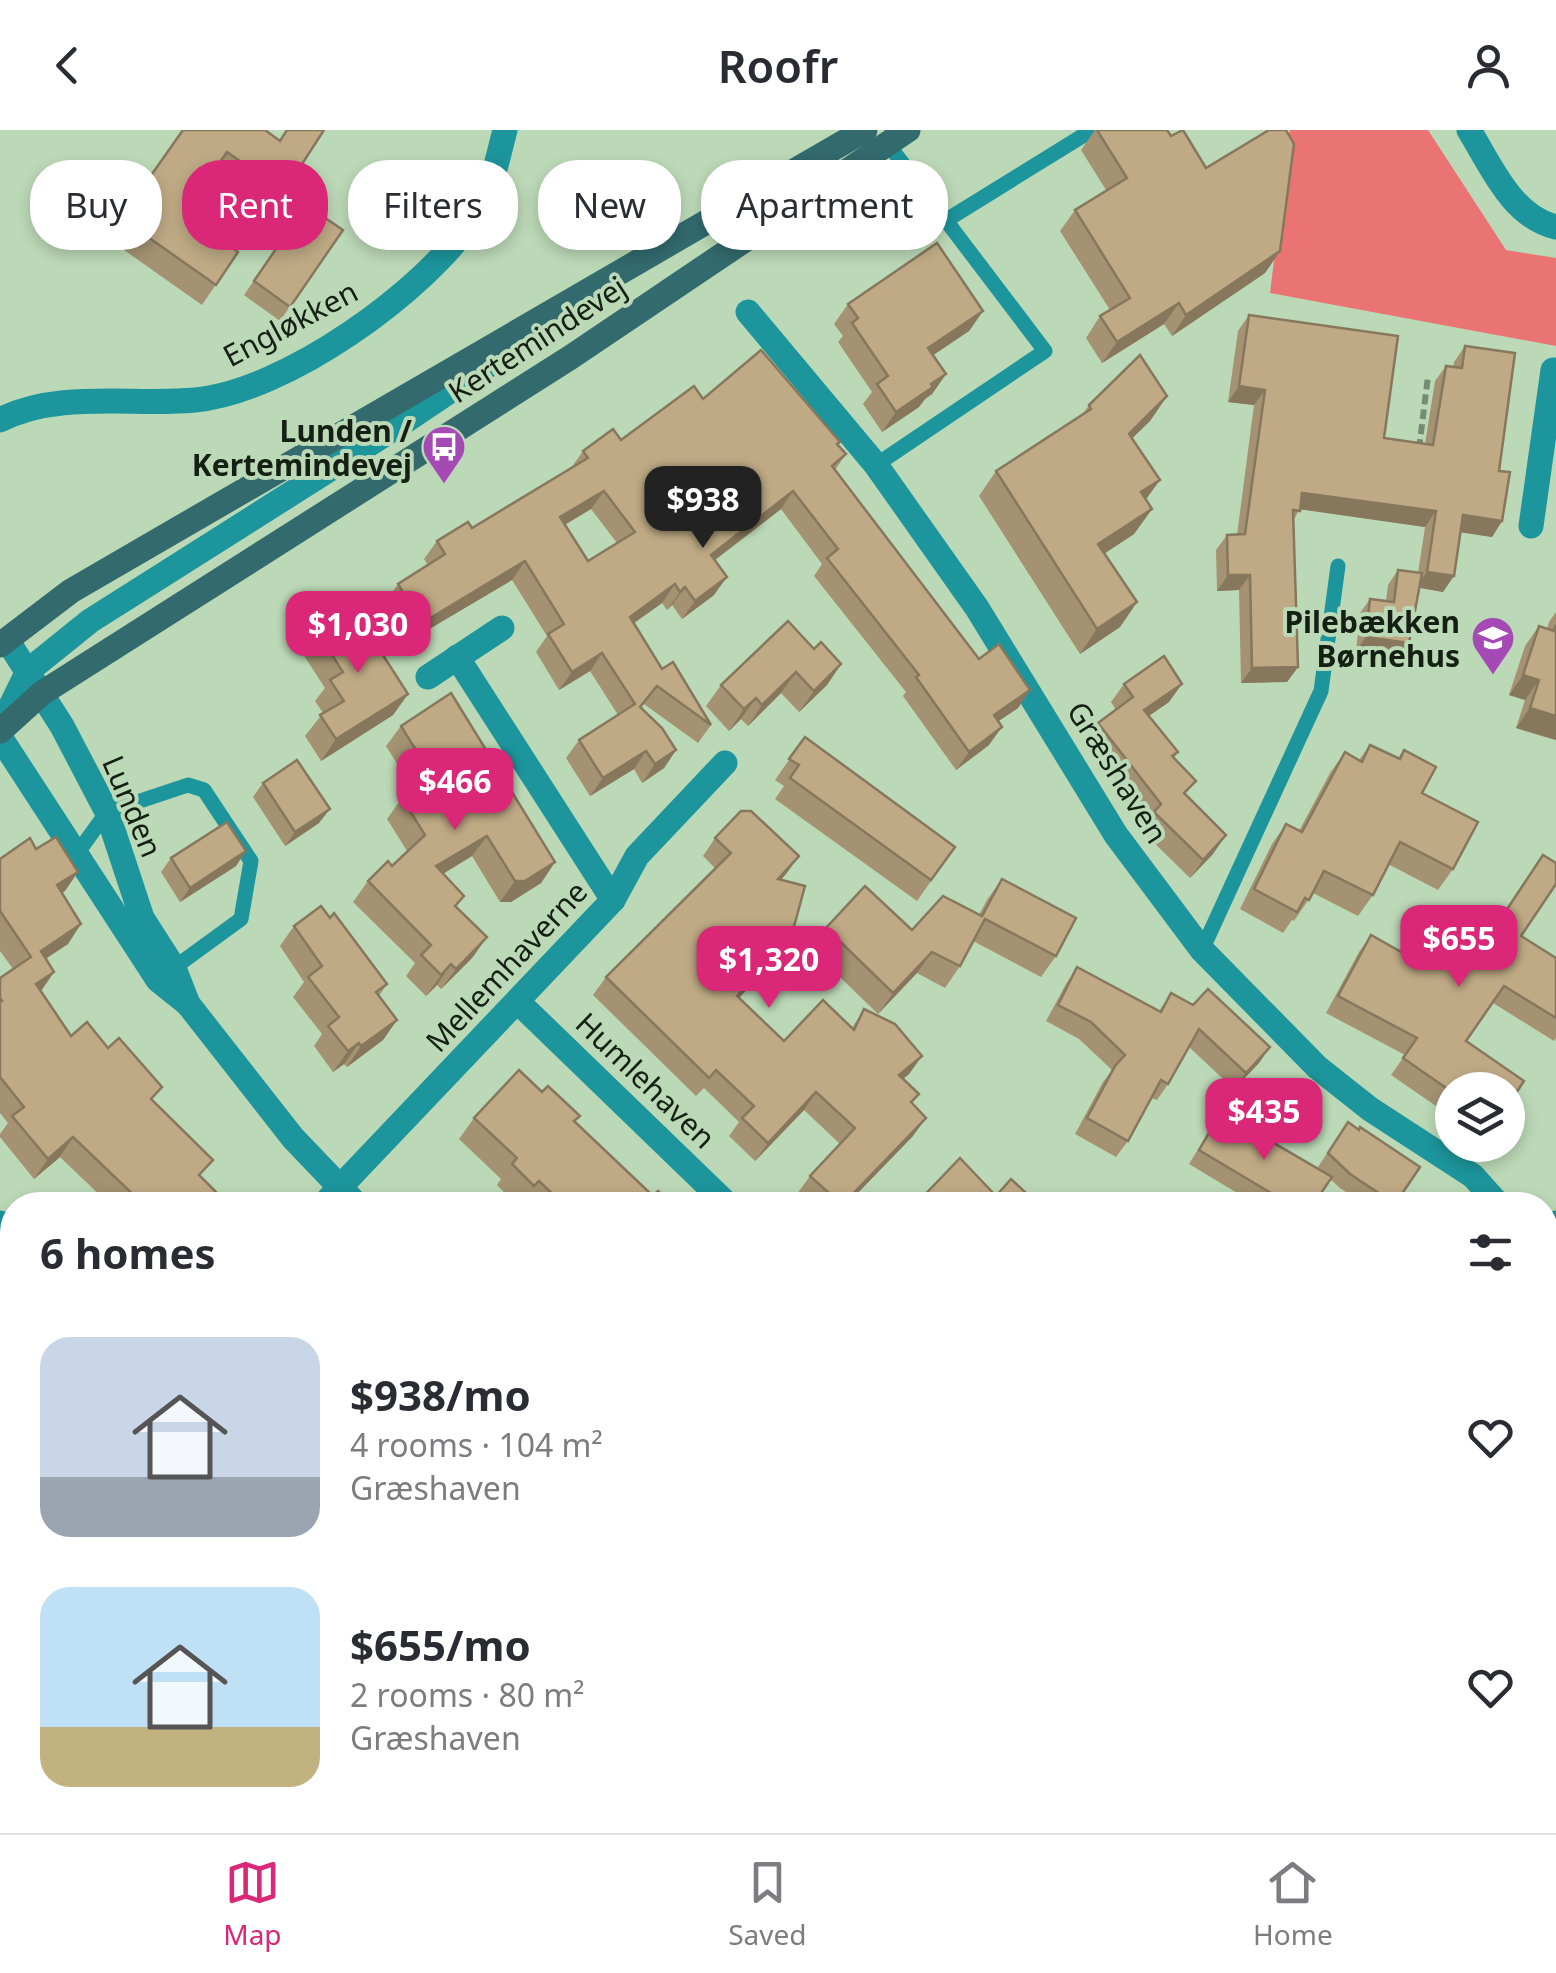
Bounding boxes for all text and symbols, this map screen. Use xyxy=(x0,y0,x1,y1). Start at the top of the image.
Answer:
text: Roofr xyxy=(718,35,838,96)
icon: back xyxy=(40,38,95,93)
icon: person xyxy=(1461,38,1516,93)
chip: Buy xyxy=(30,160,162,250)
chip: Rent xyxy=(182,160,328,250)
chip: Filters xyxy=(348,160,518,250)
chip: New xyxy=(538,160,681,250)
chip: Apartment xyxy=(701,160,948,250)
street label: Kertemindevej xyxy=(440,266,634,412)
street label: Engløkken xyxy=(215,270,365,376)
place label: Lunden / Kertemindevej xyxy=(192,410,413,485)
bus stop icon: Lunden / Kertemindevej xyxy=(421,424,467,485)
pin: $938 xyxy=(644,466,762,551)
text: $938 xyxy=(666,477,740,520)
pin: $1,030 xyxy=(277,591,439,676)
place label: Pilebækken Børnehus xyxy=(1284,601,1460,676)
text: $1,030 xyxy=(308,602,408,645)
school or university icon: Pilebækken Børnehus xyxy=(1470,615,1516,676)
street label: Græshaven xyxy=(1058,693,1178,851)
pin: $466 xyxy=(396,748,514,833)
street label: Lunden xyxy=(93,749,173,863)
text: $466 xyxy=(418,759,492,802)
street label: Mellemhaverne xyxy=(416,872,596,1060)
pin: $655 xyxy=(1400,905,1518,990)
text: $655 xyxy=(1422,916,1496,959)
pin: $1,320 xyxy=(688,926,850,1011)
text: $1,320 xyxy=(719,937,819,980)
street label: Humlehaven xyxy=(567,1003,725,1157)
map controls xyxy=(1435,1072,1525,1162)
button: layers xyxy=(1435,1072,1525,1162)
pin: $435 xyxy=(1205,1078,1323,1163)
text: $435 xyxy=(1227,1089,1301,1132)
text: 6 homes xyxy=(40,1224,216,1281)
icon: filters xyxy=(1463,1225,1518,1280)
text: $938/mo xyxy=(350,1366,531,1423)
icon: home xyxy=(120,1377,240,1497)
icon: heart xyxy=(1463,1410,1518,1465)
text: 4 rooms · 104 m² xyxy=(350,1423,603,1466)
text: Græshaven xyxy=(350,1466,521,1509)
text: $655/mo xyxy=(350,1616,531,1673)
icon: home xyxy=(120,1627,240,1747)
icon: heart xyxy=(1463,1660,1518,1715)
text: 2 rooms · 80 m² xyxy=(350,1673,584,1716)
text: Græshaven xyxy=(350,1716,521,1759)
tab: Map xyxy=(223,1855,282,1953)
tab: Saved xyxy=(728,1855,806,1953)
tab: Home xyxy=(1253,1855,1333,1953)

